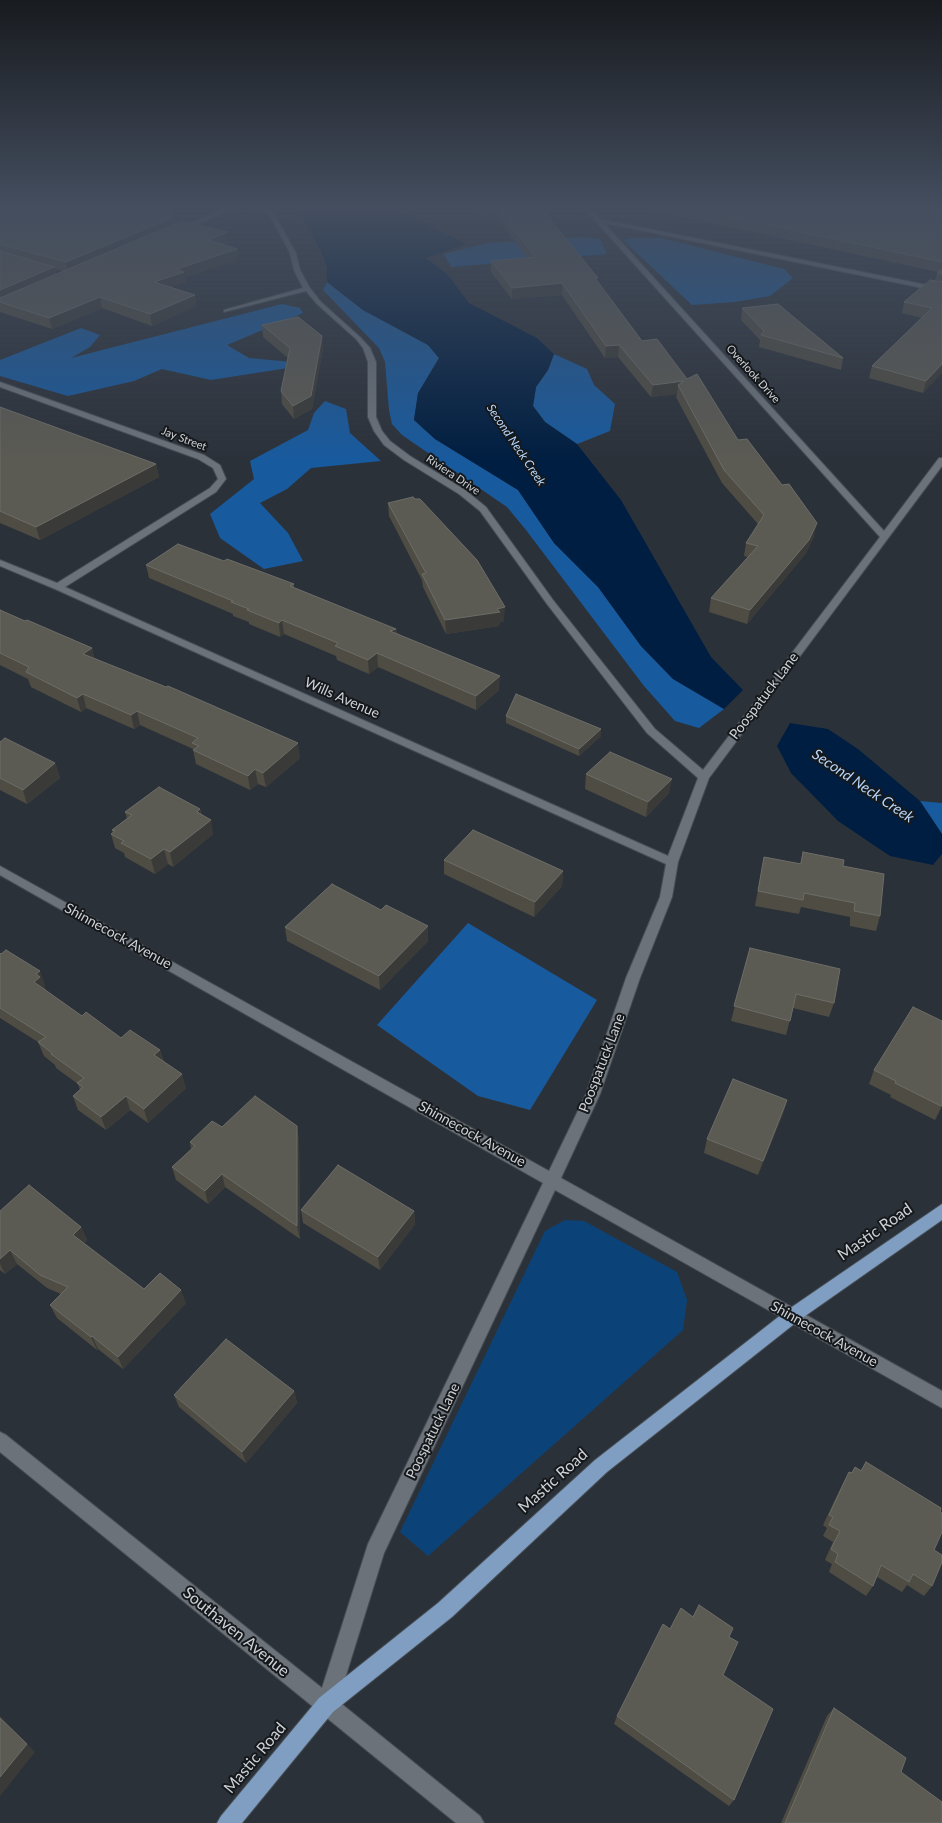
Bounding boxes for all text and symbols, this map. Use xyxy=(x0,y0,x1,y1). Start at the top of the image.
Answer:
street label: Overlook Drive xyxy=(723,342,783,406)
water label: Second Neck Creek xyxy=(483,401,549,489)
street label: Jay Street xyxy=(160,424,208,454)
street label: Riviera Drive xyxy=(424,452,482,498)
street label: Poospatuck Lane xyxy=(726,649,802,743)
street label: Wills Avenue xyxy=(302,674,382,722)
water label: Second Neck Creek xyxy=(809,745,917,827)
street label: Shinnecock Avenue xyxy=(61,900,175,972)
street label: Poospatuck Lane xyxy=(575,1011,629,1115)
street label: Shinnecock Avenue xyxy=(415,1098,529,1170)
street label: Mastic Road xyxy=(834,1199,916,1265)
street label: Shinnecock Avenue xyxy=(767,1298,881,1370)
street label: Poospatuck Lane xyxy=(403,1380,463,1482)
street label: Mastic Road xyxy=(514,1445,592,1517)
street label: Southaven Avenue xyxy=(179,1583,293,1681)
street label: Mastic Road xyxy=(220,1719,290,1797)

